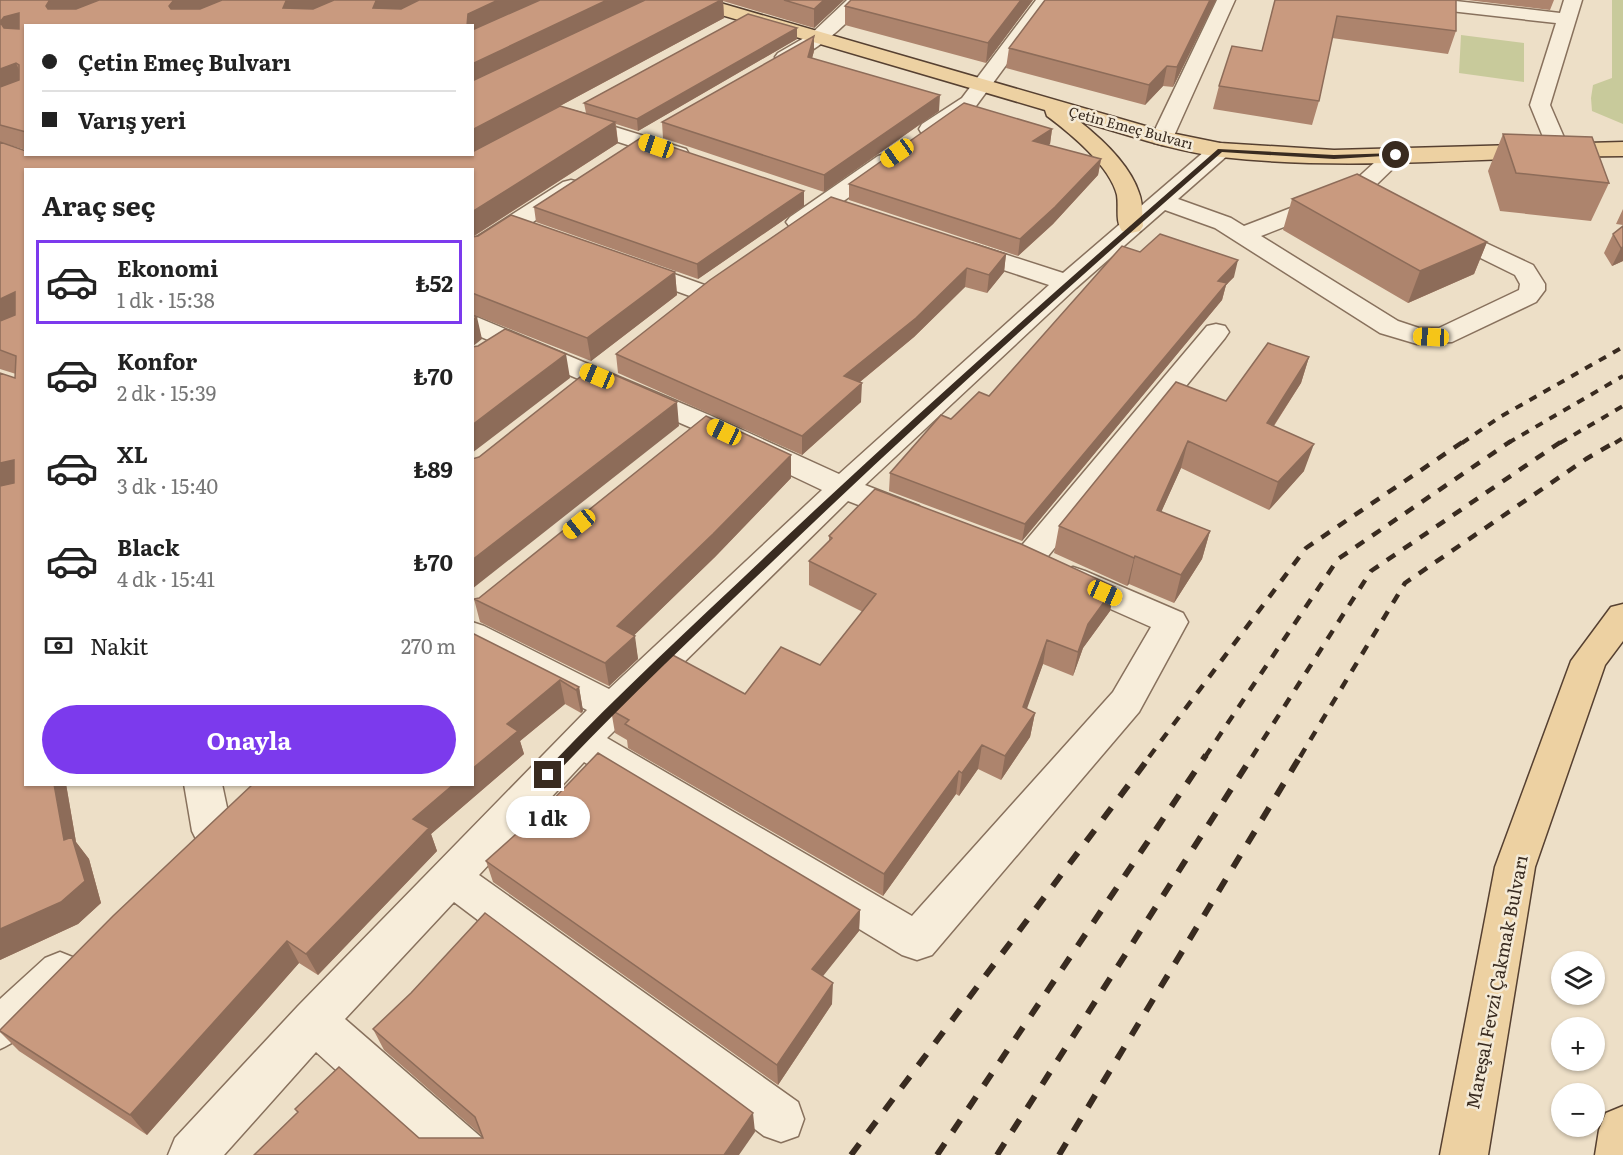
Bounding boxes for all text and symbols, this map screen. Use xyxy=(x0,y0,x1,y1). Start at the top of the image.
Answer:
text: Çetin Emeç Bulvarı xyxy=(78,45,291,78)
street label: Çetin Emeç Bulvarı xyxy=(1067,101,1196,153)
text: Varış yeri xyxy=(78,103,186,136)
car xyxy=(636,132,676,160)
car xyxy=(877,135,917,171)
route start xyxy=(1382,141,1409,168)
text: Araç seç xyxy=(42,184,156,224)
text: Ekonomi xyxy=(117,251,218,284)
icon: car xyxy=(45,255,99,309)
text: ₺52 xyxy=(415,266,453,299)
text: 1 dk · 15:38 xyxy=(117,284,215,314)
car xyxy=(1413,327,1449,347)
text: Konfor xyxy=(117,344,197,377)
icon: car xyxy=(45,348,99,402)
text: ₺70 xyxy=(413,359,453,392)
car xyxy=(577,361,617,391)
text: 2 dk · 15:39 xyxy=(117,377,216,407)
car xyxy=(704,416,744,448)
text: XL xyxy=(117,437,148,470)
icon: car xyxy=(45,441,99,495)
text: ₺89 xyxy=(413,452,453,485)
text: 3 dk · 15:40 xyxy=(117,470,218,500)
car xyxy=(559,506,599,542)
text: Black xyxy=(117,530,179,563)
icon: car xyxy=(45,534,99,588)
text: ₺70 xyxy=(413,545,453,578)
text: 4 dk · 15:41 xyxy=(117,563,215,593)
car xyxy=(1085,577,1125,609)
icon: cash xyxy=(42,629,75,662)
text: Nakit xyxy=(90,629,148,662)
text: 270 m xyxy=(401,630,456,660)
button: Onayla xyxy=(42,705,456,774)
route end xyxy=(534,761,561,788)
callout: 1 dk xyxy=(506,796,590,838)
text: 1 dk xyxy=(529,802,567,832)
street label: Mareşal Fevzi Çakmak Bulvarı xyxy=(1458,853,1534,1111)
map controls xyxy=(1551,951,1605,1137)
button: layers xyxy=(1551,951,1605,1005)
button: + xyxy=(1551,1017,1605,1071)
button: − xyxy=(1551,1083,1605,1137)

